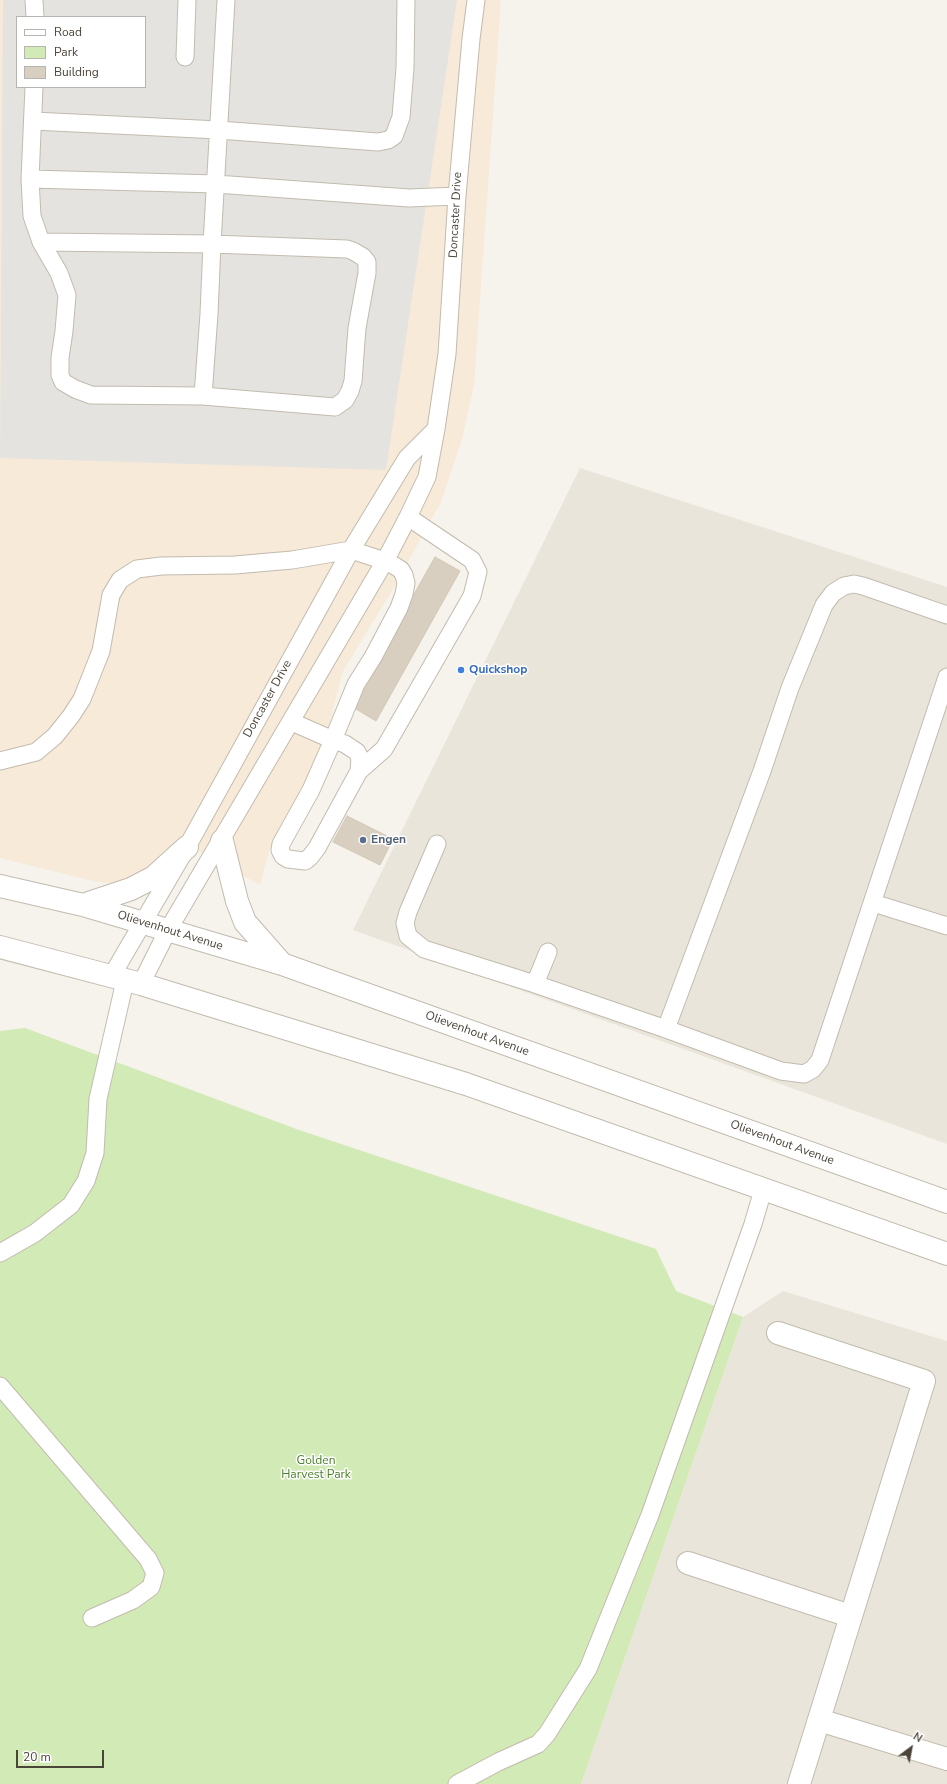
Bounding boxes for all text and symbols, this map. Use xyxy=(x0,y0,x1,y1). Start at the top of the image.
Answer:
legend xyxy=(16,16,146,88)
text: Road xyxy=(54,24,82,40)
text: Park xyxy=(54,44,78,60)
text: Building xyxy=(54,64,99,80)
street label: Doncaster Drive xyxy=(447,172,465,258)
street label: Doncaster Drive xyxy=(241,658,295,740)
place label: Quickshop xyxy=(469,663,527,677)
marker: Quickshop xyxy=(456,665,466,675)
place label: Engen xyxy=(371,833,406,847)
marker: Engen xyxy=(358,835,368,845)
street label: Olievenhout Avenue xyxy=(116,908,224,954)
street label: Olievenhout Avenue xyxy=(423,1009,531,1059)
street label: Olievenhout Avenue xyxy=(728,1118,836,1168)
park label: Golden Harvest Park xyxy=(281,1454,351,1482)
north arrow xyxy=(891,1728,931,1768)
text: N xyxy=(910,1729,925,1746)
scale bar xyxy=(18,1742,106,1768)
text: 20 m xyxy=(23,1749,51,1765)

